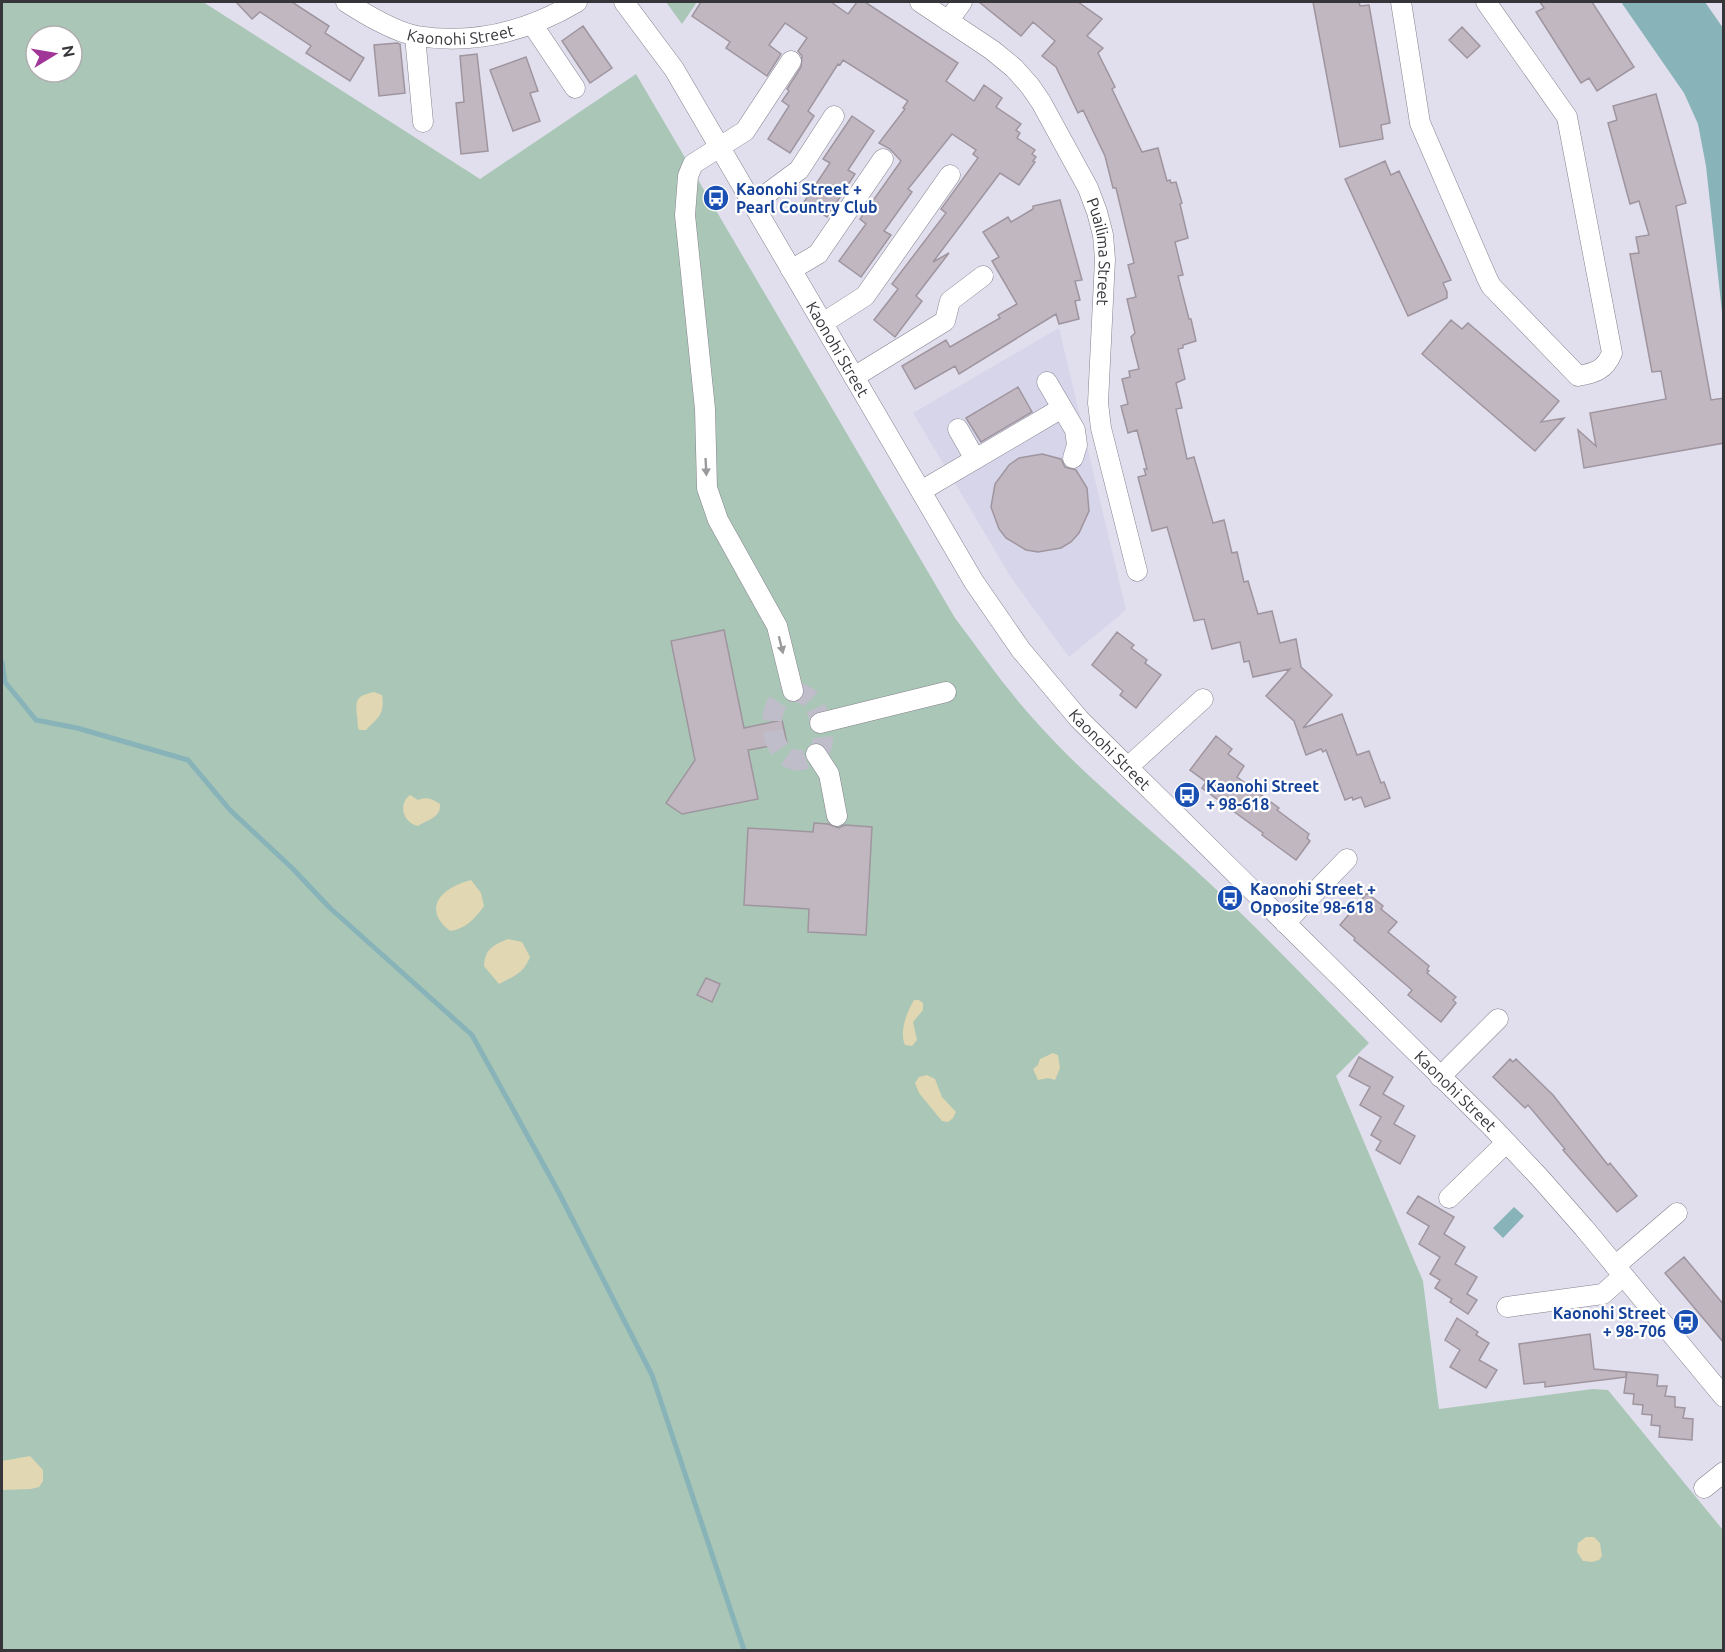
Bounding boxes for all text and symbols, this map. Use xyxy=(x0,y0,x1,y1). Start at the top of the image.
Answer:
street label: Kaonohi Street xyxy=(405,21,517,48)
north arrow xyxy=(24,24,84,84)
text: N xyxy=(59,44,79,59)
place label: Kaonohi Street + Pearl Country Club xyxy=(736,180,878,216)
bus stop icon: Kaonohi Street + Pearl Country Club xyxy=(701,183,731,213)
street label: Puailima Street xyxy=(1083,195,1114,307)
street label: Kaonohi Street xyxy=(803,298,873,400)
one-way arrow xyxy=(702,458,711,477)
one-way arrow xyxy=(777,635,787,654)
street label: Kaonohi Street xyxy=(1065,705,1155,794)
place label: Kaonohi Street + 98-618 xyxy=(1206,777,1319,813)
bus stop icon: Kaonohi Street + 98-618 xyxy=(1172,780,1202,810)
place label: Kaonohi Street + Opposite 98-618 xyxy=(1250,880,1376,916)
bus stop icon: Kaonohi Street + Opposite 98-618 xyxy=(1215,883,1245,913)
street label: Kaonohi Street xyxy=(1411,1047,1501,1135)
place label: Kaonohi Street + 98-706 xyxy=(1553,1304,1666,1340)
bus stop icon: Kaonohi Street + 98-706 xyxy=(1671,1307,1701,1337)

